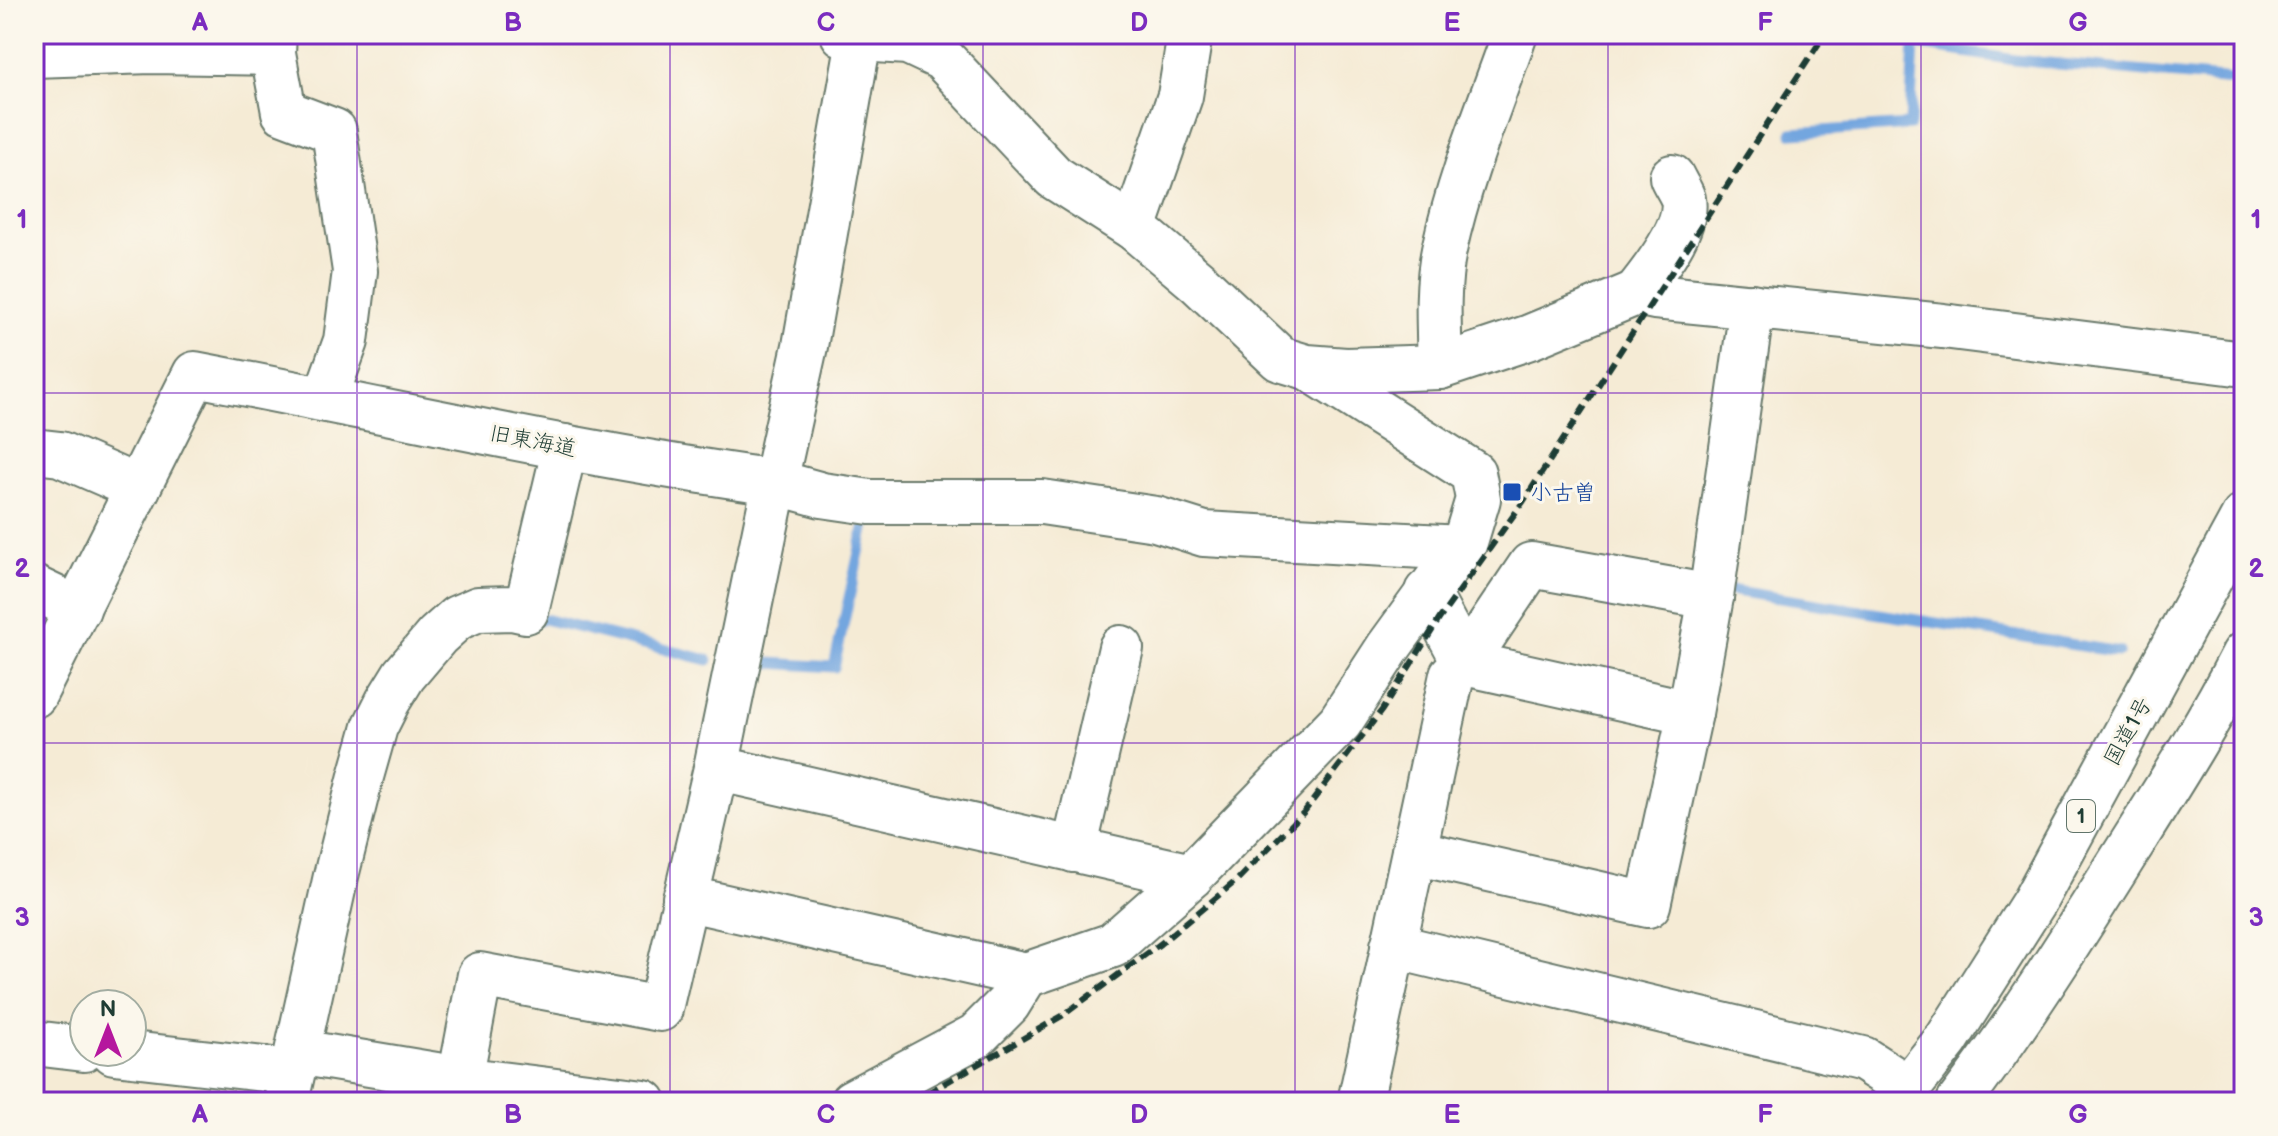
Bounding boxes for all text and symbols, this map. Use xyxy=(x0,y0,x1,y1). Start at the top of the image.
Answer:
text: A xyxy=(191,8,208,39)
text: B xyxy=(504,8,522,39)
text: C xyxy=(817,8,835,39)
text: D xyxy=(1130,8,1148,39)
text: E xyxy=(1444,8,1461,39)
text: F xyxy=(1757,8,1773,39)
text: G xyxy=(2068,8,2088,39)
text: 1 xyxy=(17,205,27,236)
text: 1 xyxy=(2251,205,2261,236)
street label: 旧東海道 xyxy=(487,420,578,463)
place label: 小古曽 xyxy=(1530,480,1596,507)
marker: 小古曽 xyxy=(1501,481,1523,503)
text: 2 xyxy=(14,554,30,585)
text: 2 xyxy=(2248,554,2264,585)
street label: 国道1号 xyxy=(2098,693,2158,771)
road number: 1 xyxy=(2067,800,2095,832)
text: 3 xyxy=(14,903,30,934)
text: 3 xyxy=(2248,903,2264,934)
north arrow xyxy=(68,988,148,1068)
text: N xyxy=(100,996,116,1023)
text: A xyxy=(191,1100,208,1131)
text: B xyxy=(504,1100,522,1131)
text: C xyxy=(817,1100,835,1131)
text: D xyxy=(1130,1100,1148,1131)
text: E xyxy=(1444,1100,1461,1131)
text: F xyxy=(1757,1100,1773,1131)
text: G xyxy=(2068,1100,2088,1131)

